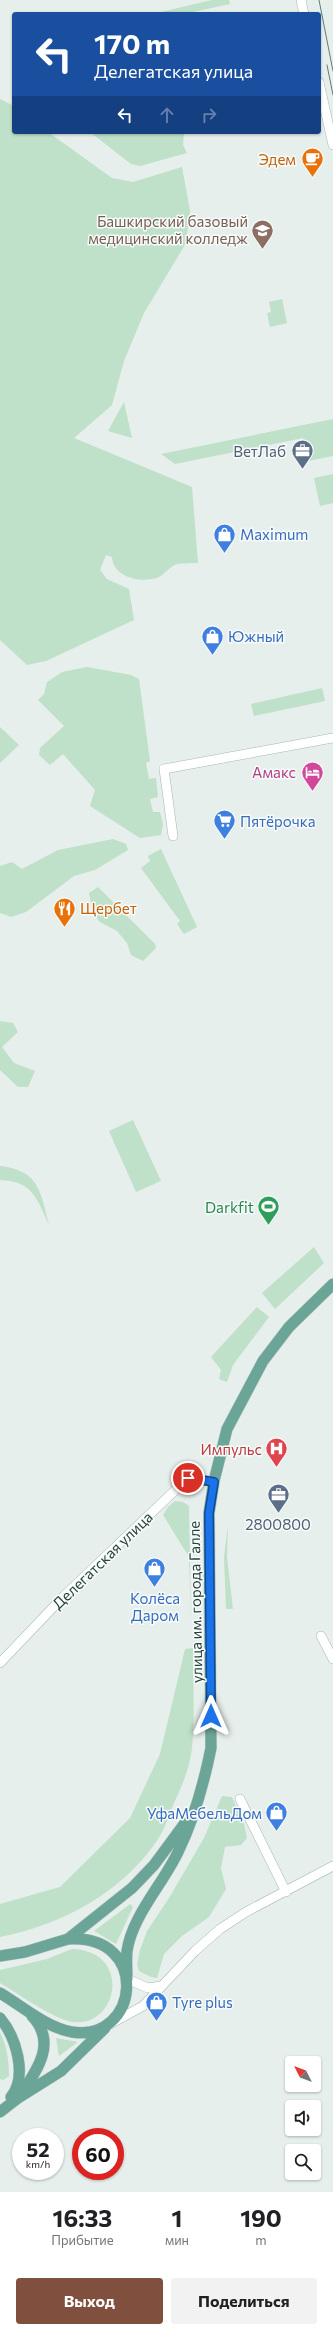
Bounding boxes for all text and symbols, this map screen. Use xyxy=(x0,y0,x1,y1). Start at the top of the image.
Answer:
text: 170 m xyxy=(94,26,170,60)
icon: left xyxy=(28,28,80,80)
text: Делегатская улица xyxy=(94,60,253,82)
icon: left xyxy=(114,104,136,126)
icon: ahead xyxy=(156,104,178,126)
icon: right xyxy=(198,104,220,126)
cafe icon: Эдем xyxy=(299,146,325,179)
place label: Эдем xyxy=(259,150,296,168)
place label: Башкирский базовый медицинский колледж xyxy=(88,212,248,247)
school or university icon: Башкирский базовый медицинский колледж xyxy=(250,217,276,250)
office icon: ВетЛаб xyxy=(289,438,315,471)
place label: ВетЛаб xyxy=(233,442,286,460)
shop icon: Maximum xyxy=(212,521,238,554)
place label: Maximum xyxy=(240,525,308,543)
shop icon: Южный xyxy=(199,623,225,656)
place label: Южный xyxy=(228,627,284,645)
hotel icon: Амакс xyxy=(299,759,325,792)
place label: Амакс xyxy=(252,763,296,781)
supermarket icon: Пятёрочка xyxy=(211,808,237,841)
place label: Пятёрочка xyxy=(240,812,315,830)
restaurant icon: Щербет xyxy=(51,895,77,928)
place label: Щербет xyxy=(80,899,137,917)
sports icon: Darkfit xyxy=(256,1194,282,1227)
place label: Darkfit xyxy=(205,1198,254,1216)
hospital icon: Импульс xyxy=(264,1436,290,1469)
place label: Импульс xyxy=(200,1440,262,1458)
pin xyxy=(171,1461,205,1495)
icon: arrive xyxy=(177,1467,199,1489)
office icon: 2800800 xyxy=(265,1482,291,1515)
street label: Делегатская улица xyxy=(48,1507,156,1613)
place label: 2800800 xyxy=(245,1515,311,1533)
street label: улица им. города Галле xyxy=(185,1521,205,1683)
shop icon: Колёса Даром xyxy=(142,1556,168,1589)
place label: Колёса Даром xyxy=(130,1589,180,1624)
position arrow xyxy=(190,1695,232,1737)
shop icon: УфаМебельДом xyxy=(264,1800,290,1833)
place label: УфаМебельДом xyxy=(147,1804,262,1822)
shop icon: Tyre plus xyxy=(144,1989,170,2022)
place label: Tyre plus xyxy=(172,1993,233,2011)
north arrow xyxy=(285,2056,321,2092)
map controls xyxy=(285,2056,321,2180)
button: sound xyxy=(285,2100,321,2136)
speed limit sign: 60 xyxy=(72,2128,124,2180)
text: 52 xyxy=(26,2137,50,2161)
button: search xyxy=(285,2144,321,2180)
text: km/h xyxy=(26,2158,50,2170)
text: 16:33 xyxy=(53,2203,112,2232)
text: 1 xyxy=(172,2203,182,2232)
text: 190 xyxy=(240,2203,282,2232)
text: Прибытие xyxy=(51,2232,114,2248)
text: мин xyxy=(165,2232,189,2248)
text: m xyxy=(255,2232,267,2248)
button: Выход xyxy=(16,2278,163,2324)
button: Поделиться xyxy=(171,2278,317,2324)

